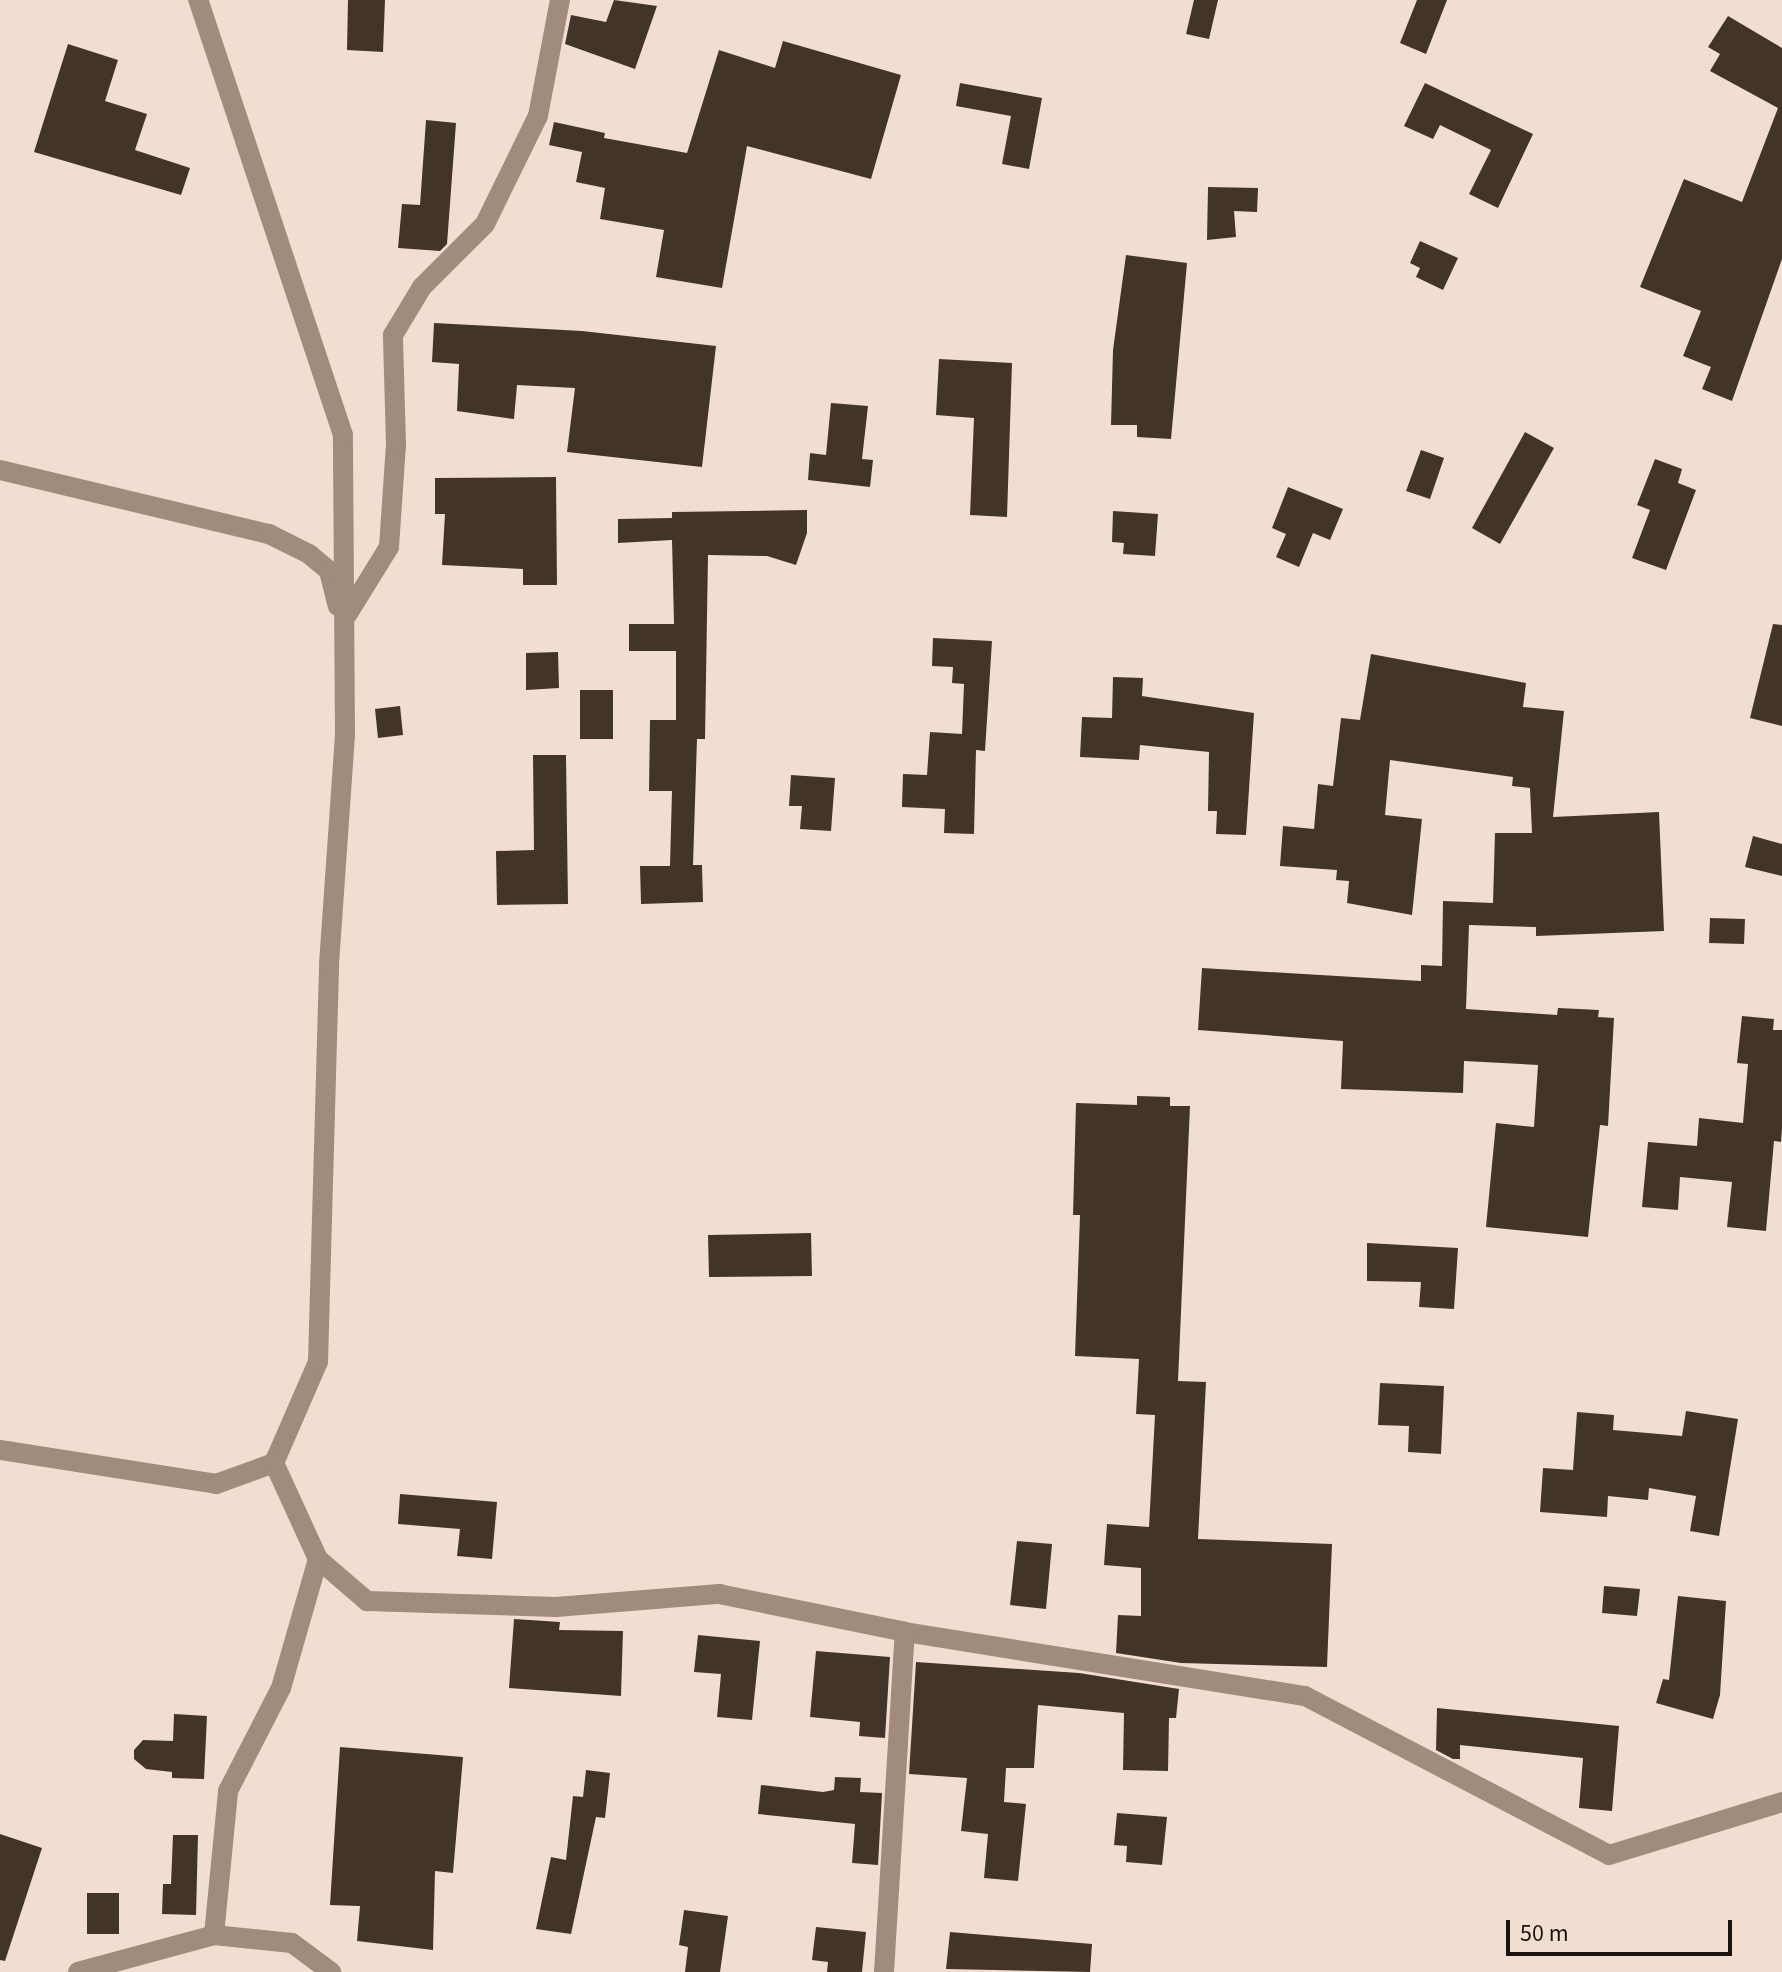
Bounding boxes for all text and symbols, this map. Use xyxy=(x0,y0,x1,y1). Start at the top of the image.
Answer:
scale bar xyxy=(1510,1904,1736,1954)
text: 50 m xyxy=(1520,1916,1569,1951)

